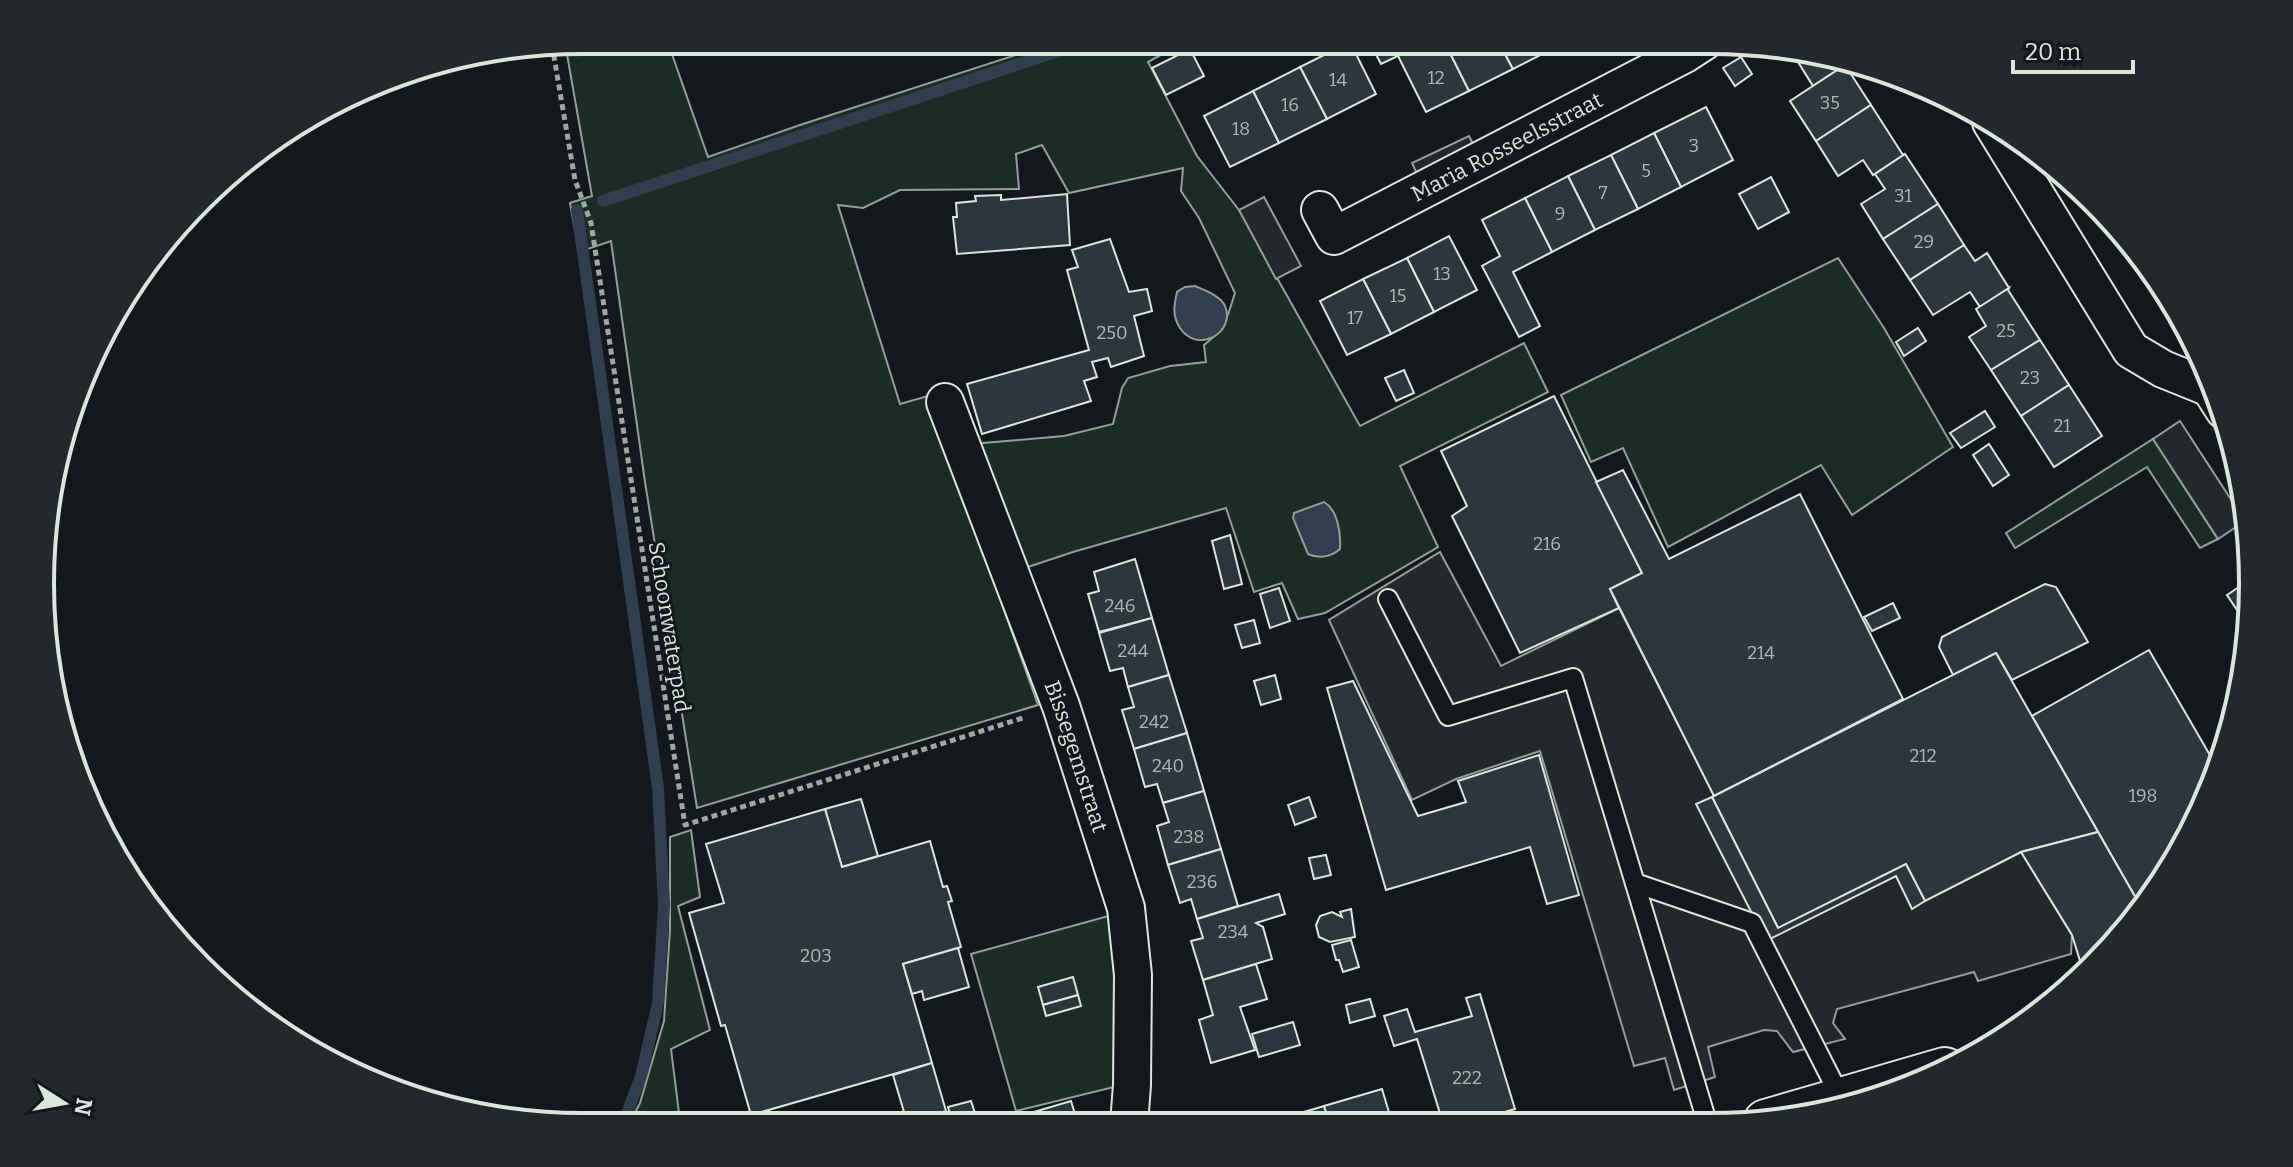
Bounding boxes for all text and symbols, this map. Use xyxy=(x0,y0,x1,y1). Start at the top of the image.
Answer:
scale bar xyxy=(2013,24,2133,74)
text: 20 m xyxy=(2025,38,2081,66)
house number: 12 xyxy=(1427,67,1445,89)
house number: 14 xyxy=(1329,69,1347,91)
street label: Maria Rosseelsstraat xyxy=(1407,86,1607,208)
house number: 35 xyxy=(1820,92,1840,114)
house number: 16 xyxy=(1281,94,1299,116)
house number: 18 xyxy=(1232,118,1250,140)
house number: 3 xyxy=(1689,135,1699,157)
house number: 5 xyxy=(1641,160,1651,182)
house number: 7 xyxy=(1598,182,1608,204)
house number: 31 xyxy=(1894,185,1912,207)
house number: 9 xyxy=(1555,203,1565,225)
house number: 29 xyxy=(1914,231,1934,253)
house number: 13 xyxy=(1433,263,1451,285)
house number: 15 xyxy=(1390,285,1406,307)
house number: 17 xyxy=(1347,307,1363,329)
house number: 25 xyxy=(1996,320,2016,342)
house number: 250 xyxy=(1097,322,1127,344)
house number: 23 xyxy=(2020,367,2040,389)
house number: 21 xyxy=(2053,415,2071,437)
house number: 216 xyxy=(1533,533,1561,555)
street label: Schoonwaterpad xyxy=(643,540,696,714)
house number: 246 xyxy=(1105,595,1135,617)
house number: 244 xyxy=(1118,640,1149,662)
house number: 214 xyxy=(1747,642,1775,664)
street label: Bissegemstraat xyxy=(1038,677,1114,836)
house number: 242 xyxy=(1139,711,1169,733)
house number: 212 xyxy=(1910,745,1936,767)
house number: 240 xyxy=(1152,755,1184,777)
house number: 198 xyxy=(2129,785,2157,807)
house number: 238 xyxy=(1174,826,1204,848)
house number: 236 xyxy=(1187,871,1217,893)
house number: 234 xyxy=(1218,921,1249,943)
house number: 203 xyxy=(800,945,832,967)
north arrow xyxy=(24,1063,104,1143)
house number: 222 xyxy=(1452,1067,1482,1089)
text: N xyxy=(68,1096,98,1118)

